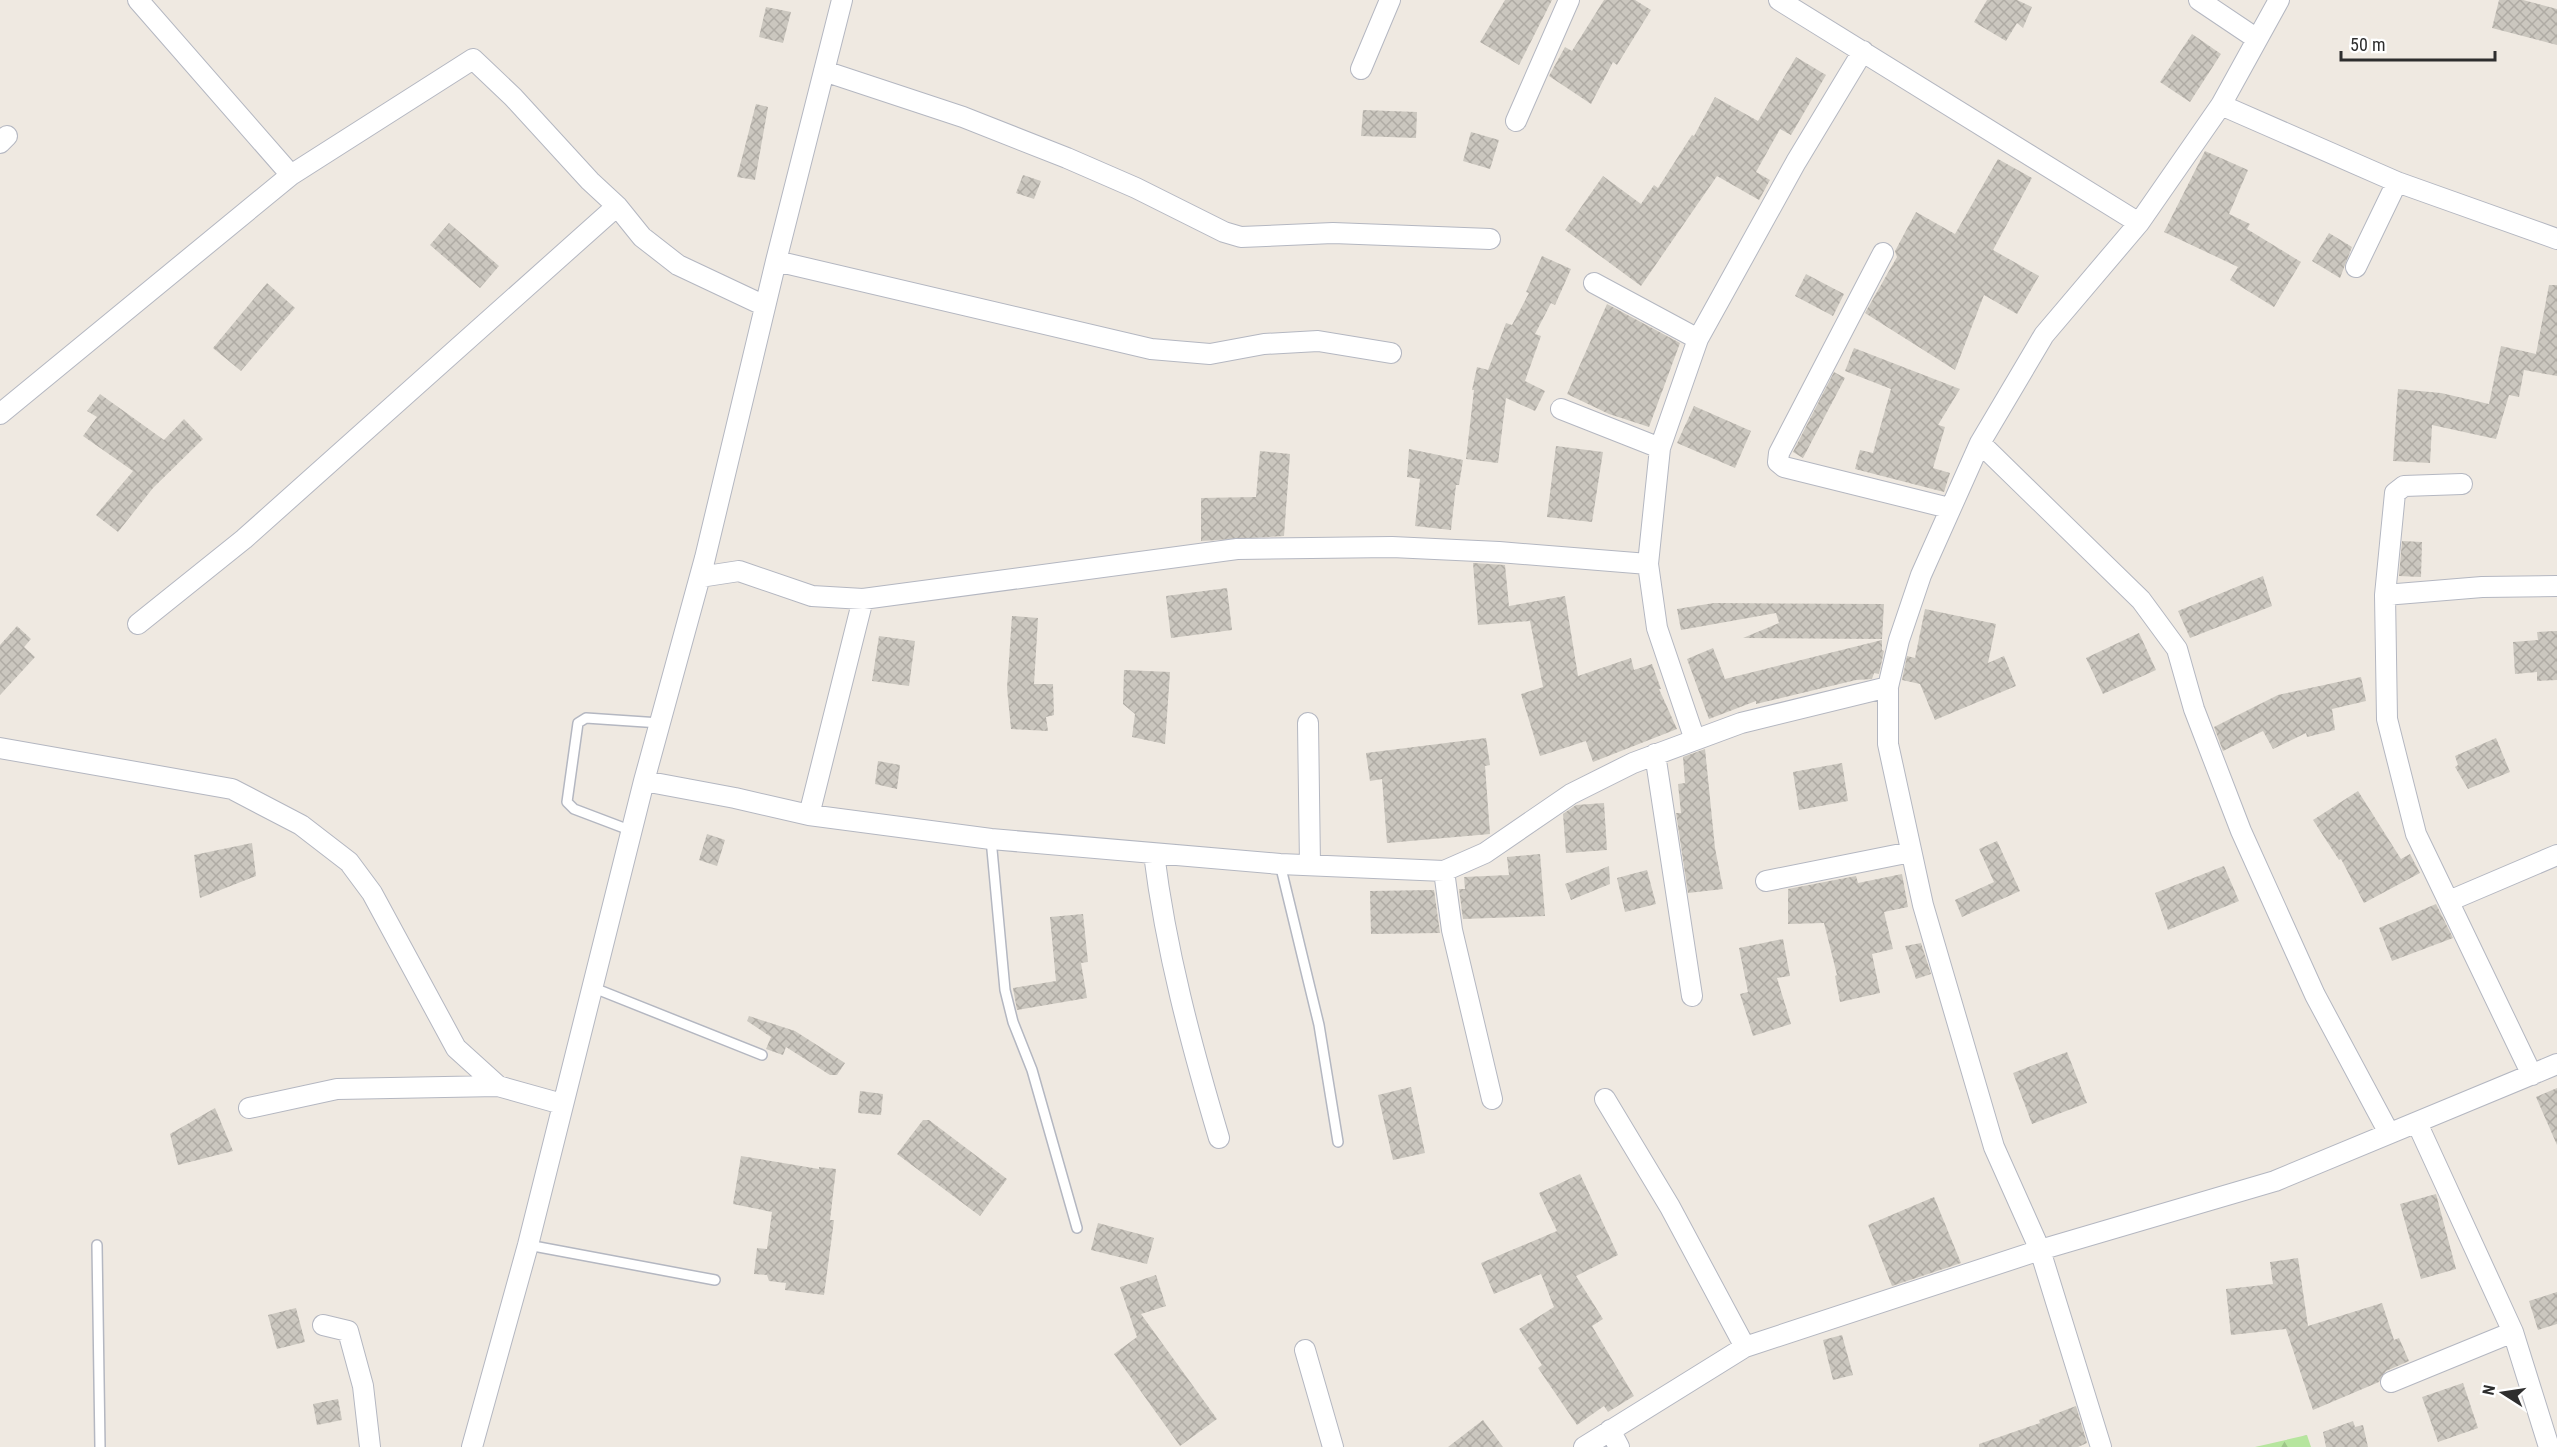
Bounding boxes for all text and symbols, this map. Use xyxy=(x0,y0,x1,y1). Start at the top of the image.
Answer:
scale bar xyxy=(2341,24,2496,62)
text: 50 m xyxy=(2350,34,2385,55)
north arrow xyxy=(2473,1363,2533,1423)
text: N xyxy=(2479,1383,2499,1397)

